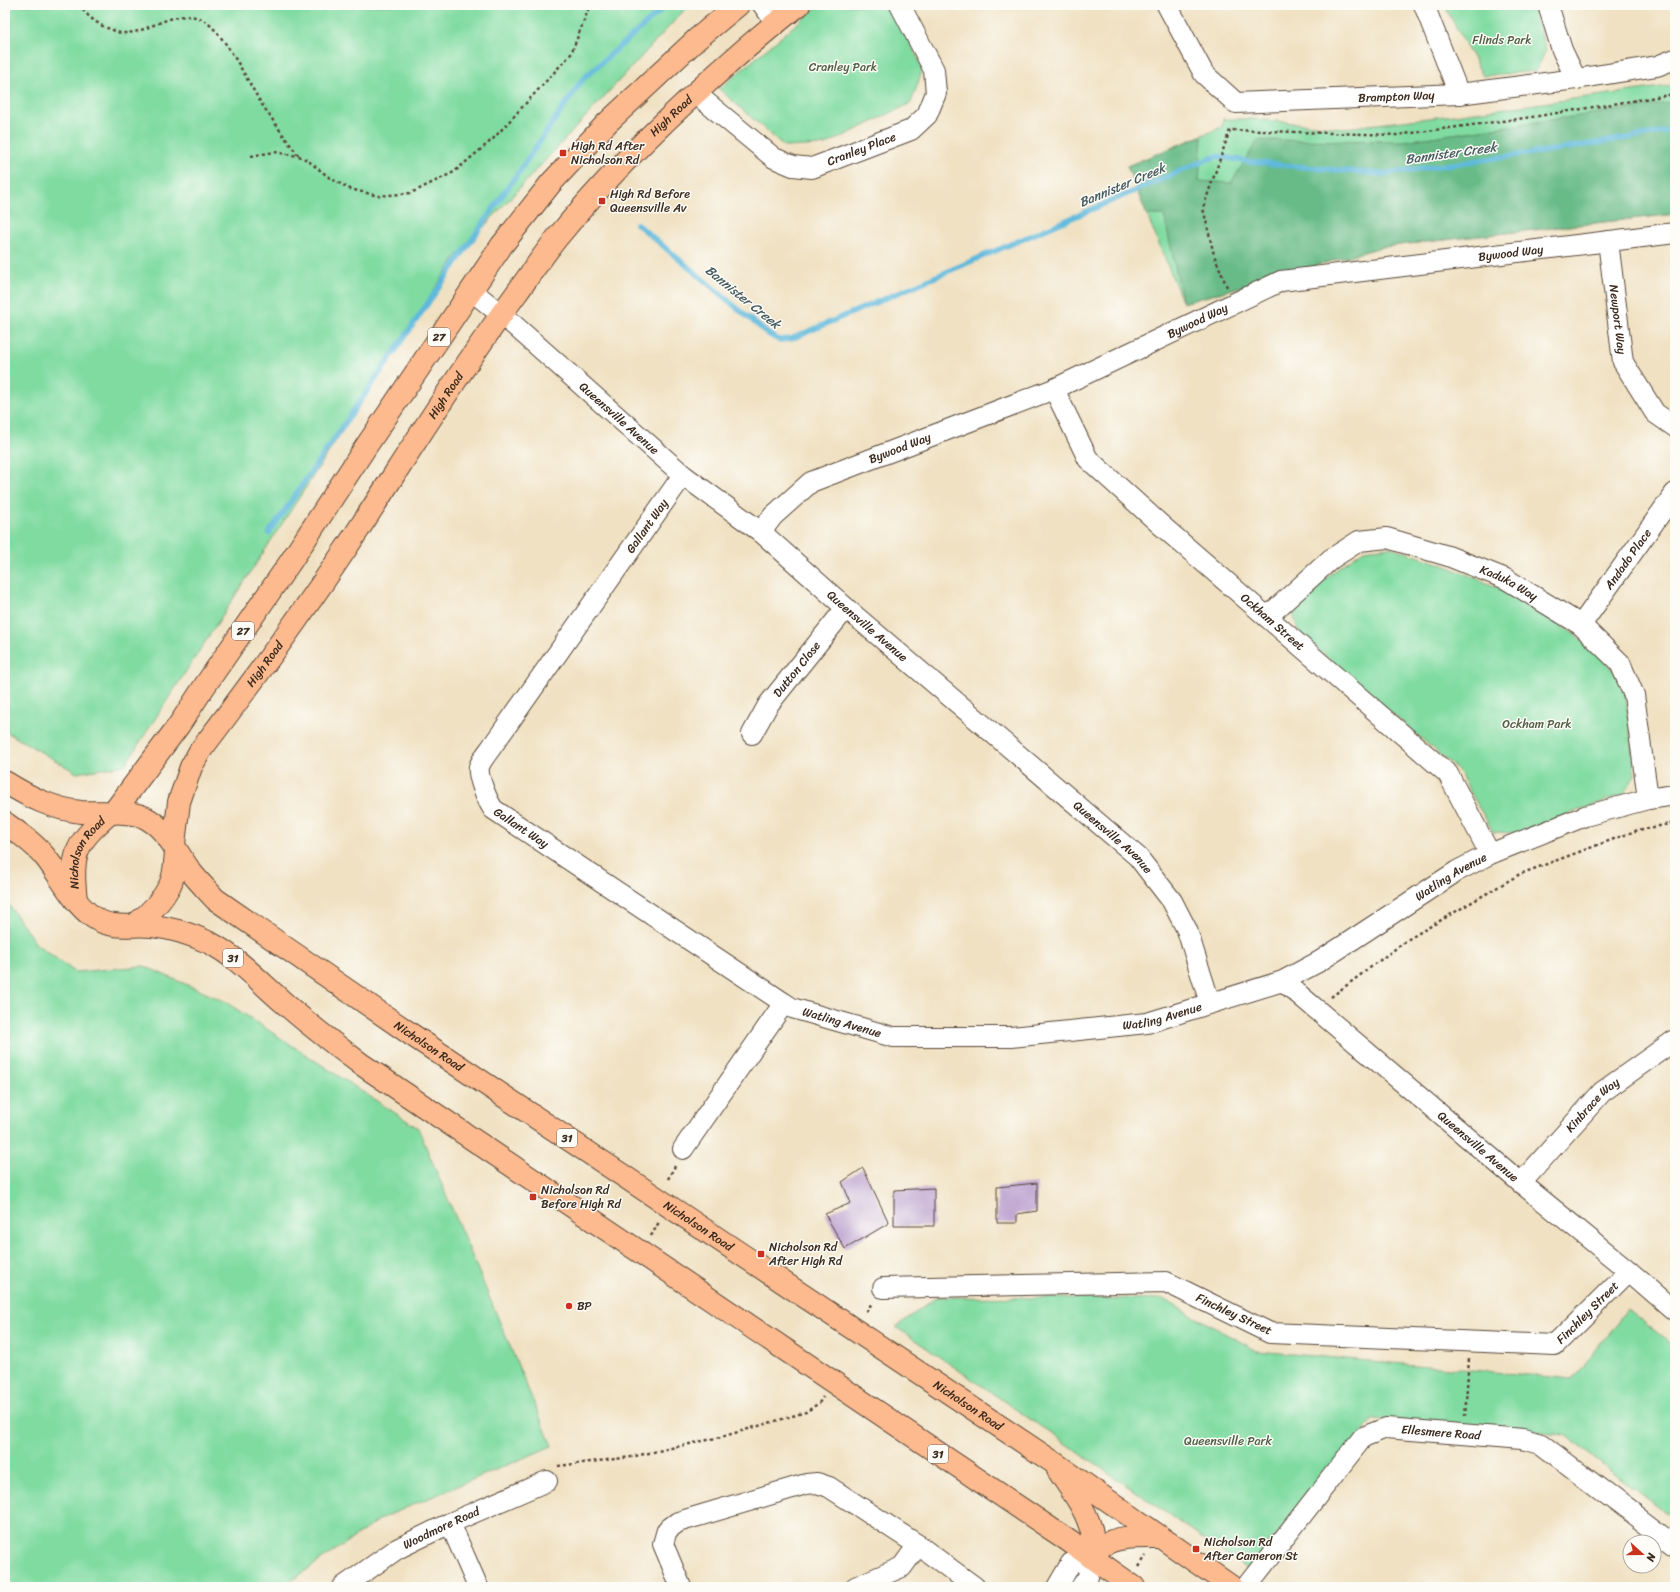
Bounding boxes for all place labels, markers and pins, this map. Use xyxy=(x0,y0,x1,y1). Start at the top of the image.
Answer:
place label: High Rd After Nicholson Rd xyxy=(571,135,645,171)
marker: High Rd After Nicholson Rd xyxy=(558,148,568,158)
place label: High Rd Before Queensville Av xyxy=(610,183,690,219)
marker: High Rd Before Queensville Av xyxy=(597,196,607,206)
place label: Nicholson Rd Before High Rd xyxy=(541,1179,622,1215)
marker: Nicholson Rd Before High Rd xyxy=(528,1192,538,1202)
place label: Nicholson Rd After High Rd xyxy=(768,1236,844,1272)
marker: Nicholson Rd After High Rd xyxy=(756,1249,766,1259)
place label: BP xyxy=(577,1295,592,1317)
marker: BP xyxy=(564,1301,574,1311)
place label: Nicholson Rd After Cameron St xyxy=(1203,1531,1298,1567)
marker: Nicholson Rd After Cameron St xyxy=(1191,1544,1201,1554)

